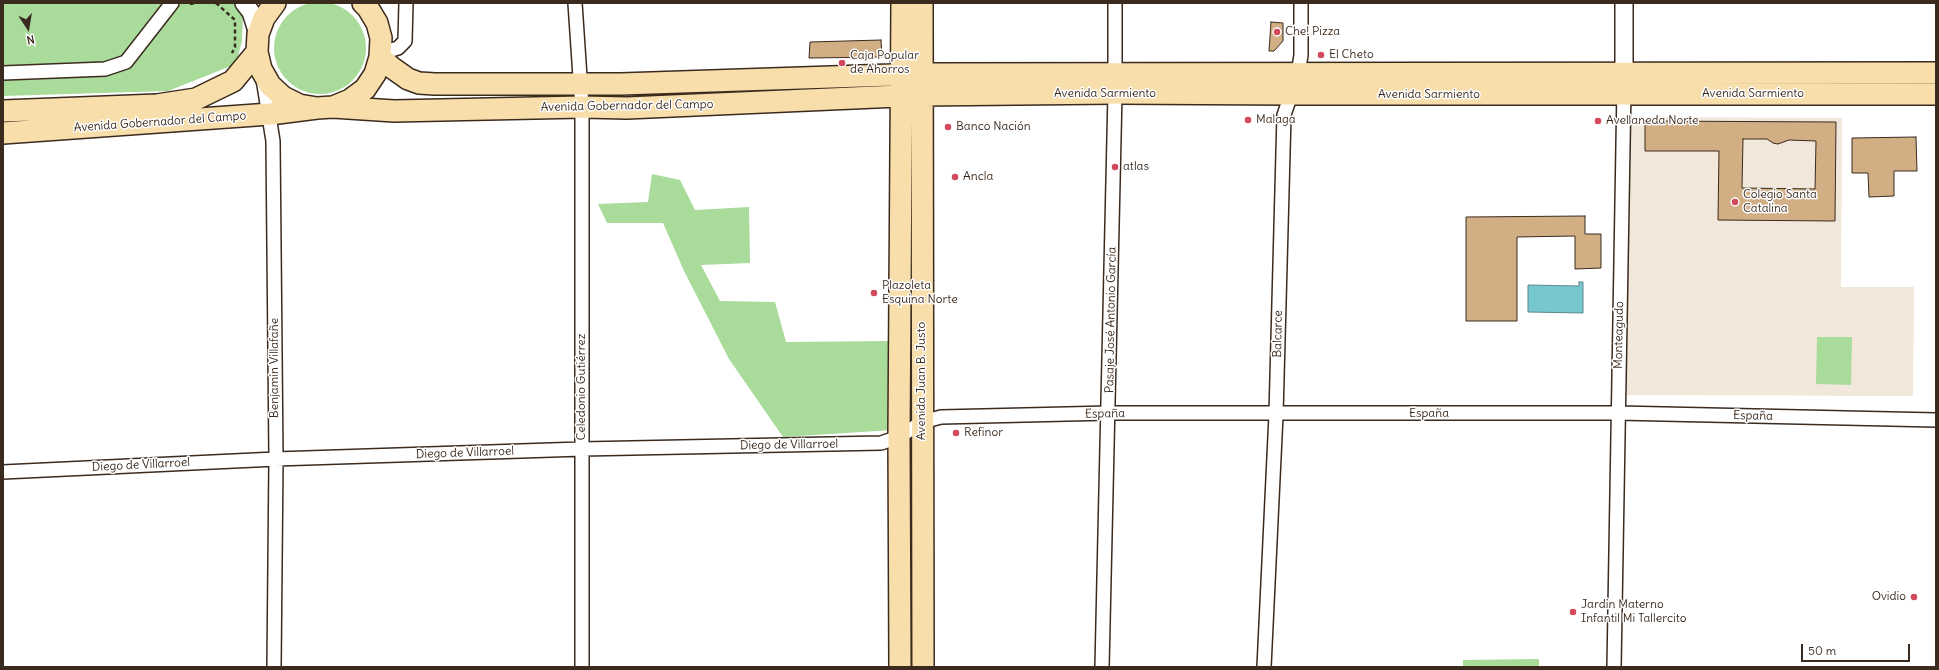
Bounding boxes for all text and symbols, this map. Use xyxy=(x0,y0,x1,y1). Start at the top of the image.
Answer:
north arrow xyxy=(8,8,48,48)
place label: Che! Pizza xyxy=(1285,25,1340,39)
marker: Che! Pizza xyxy=(1272,27,1282,37)
text: N xyxy=(25,32,36,47)
place label: El Cheto xyxy=(1329,48,1374,62)
place label: Caja Popular de Ahorros xyxy=(850,49,919,77)
marker: El Cheto xyxy=(1316,50,1326,60)
marker: Caja Popular de Ahorros xyxy=(837,58,847,68)
street label: Avenida Sarmiento xyxy=(1054,87,1156,101)
street label: Avenida Sarmiento xyxy=(1702,87,1804,101)
street label: Avenida Sarmiento xyxy=(1378,88,1480,102)
street label: Avenida Gobernador del Campo xyxy=(540,97,714,115)
street label: Avenida Gobernador del Campo xyxy=(73,109,247,135)
place label: Malaga xyxy=(1256,113,1296,127)
place label: Avellaneda Norte xyxy=(1606,114,1699,128)
marker: Malaga xyxy=(1243,115,1253,125)
marker: Avellaneda Norte xyxy=(1593,116,1603,126)
place label: Banco Nación xyxy=(956,120,1031,134)
marker: Banco Nación xyxy=(943,122,953,132)
place label: atlas xyxy=(1123,160,1149,174)
marker: atlas xyxy=(1110,162,1120,172)
place label: Ancla xyxy=(963,170,993,184)
marker: Ancla xyxy=(950,172,960,182)
place label: Colegio Santa Catalina xyxy=(1743,188,1817,216)
marker: Colegio Santa Catalina xyxy=(1730,197,1740,207)
street label: Pasaje José Antonio García xyxy=(1103,247,1119,393)
place label: Plazoleta Esquina Norte xyxy=(882,279,958,307)
marker: Plazoleta Esquina Norte xyxy=(869,288,879,298)
street label: Monteagudo xyxy=(1611,301,1627,369)
street label: Balcarce xyxy=(1270,310,1286,358)
street label: Benjamín Villafañe xyxy=(268,318,282,418)
street label: Avenida Juan B. Justo xyxy=(915,322,929,440)
street label: Celedonio Gutiérrez xyxy=(575,334,589,440)
street label: España xyxy=(1085,406,1125,422)
street label: España xyxy=(1409,407,1449,421)
street label: España xyxy=(1733,408,1773,424)
place label: Refinor xyxy=(964,426,1003,440)
marker: Refinor xyxy=(951,428,961,438)
street label: Diego de Villarroel xyxy=(740,437,838,453)
street label: Diego de Villarroel xyxy=(416,444,514,462)
street label: Diego de Villarroel xyxy=(92,455,190,475)
place label: Ovidio xyxy=(1872,590,1906,604)
marker: Ovidio xyxy=(1909,592,1919,602)
place label: Jardin Materno Infantil Mi Tallercito xyxy=(1581,598,1687,626)
marker: Jardin Materno Infantil Mi Tallercito xyxy=(1568,607,1578,617)
scale bar xyxy=(1803,636,1912,662)
text: 50 m xyxy=(1808,643,1836,658)

